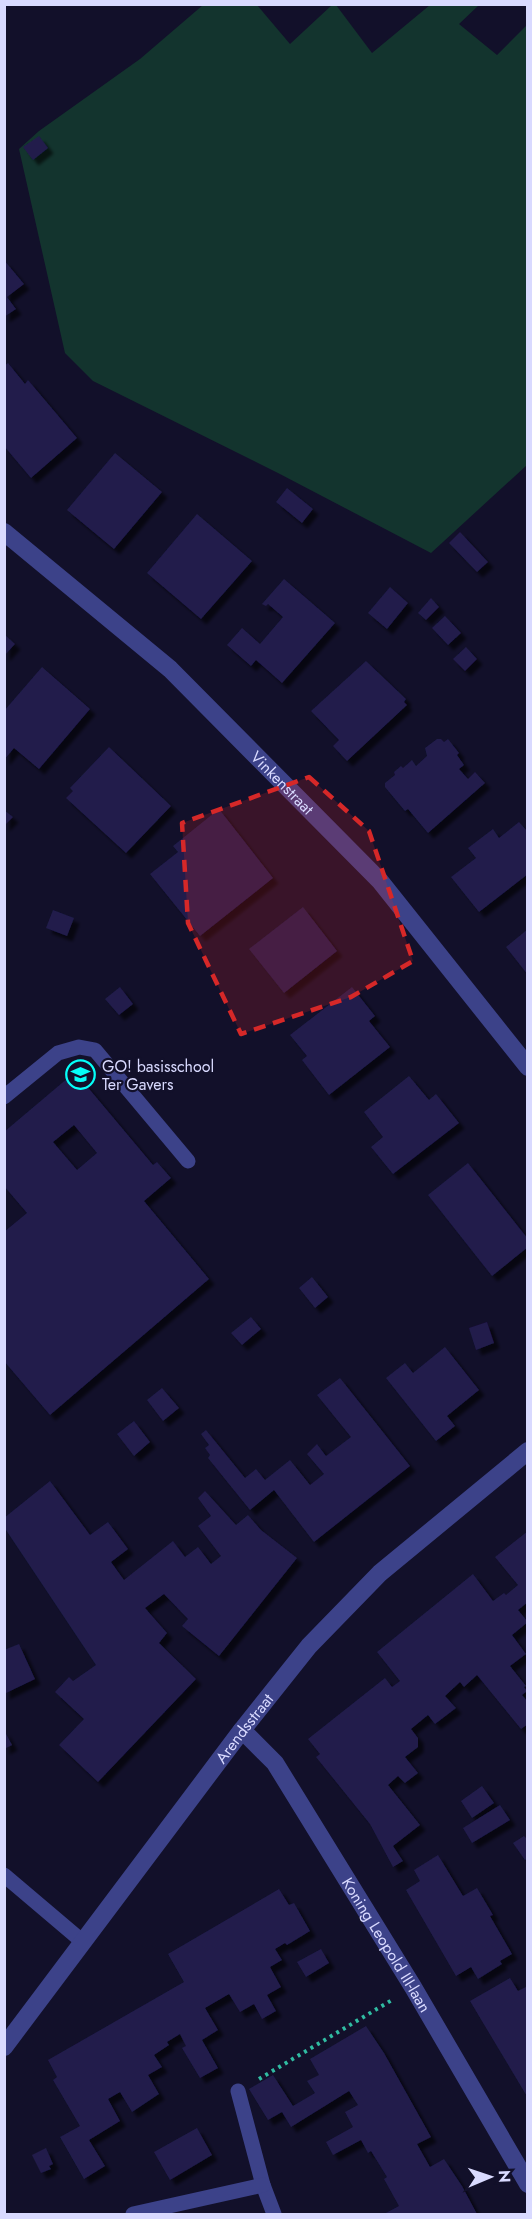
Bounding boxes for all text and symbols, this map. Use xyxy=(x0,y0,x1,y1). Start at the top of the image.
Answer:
street label: Vinkenstraat xyxy=(246,745,319,820)
place label: GO! basisschool Ter Gavers xyxy=(102,1055,214,1096)
school or university icon: GO! basisschool Ter Gavers xyxy=(65,1059,97,1091)
street label: Arendsstraat xyxy=(209,1688,279,1768)
street label: Koning Leopold III-laan xyxy=(337,1873,437,2017)
north arrow xyxy=(460,2147,520,2207)
text: N xyxy=(493,2170,516,2183)

